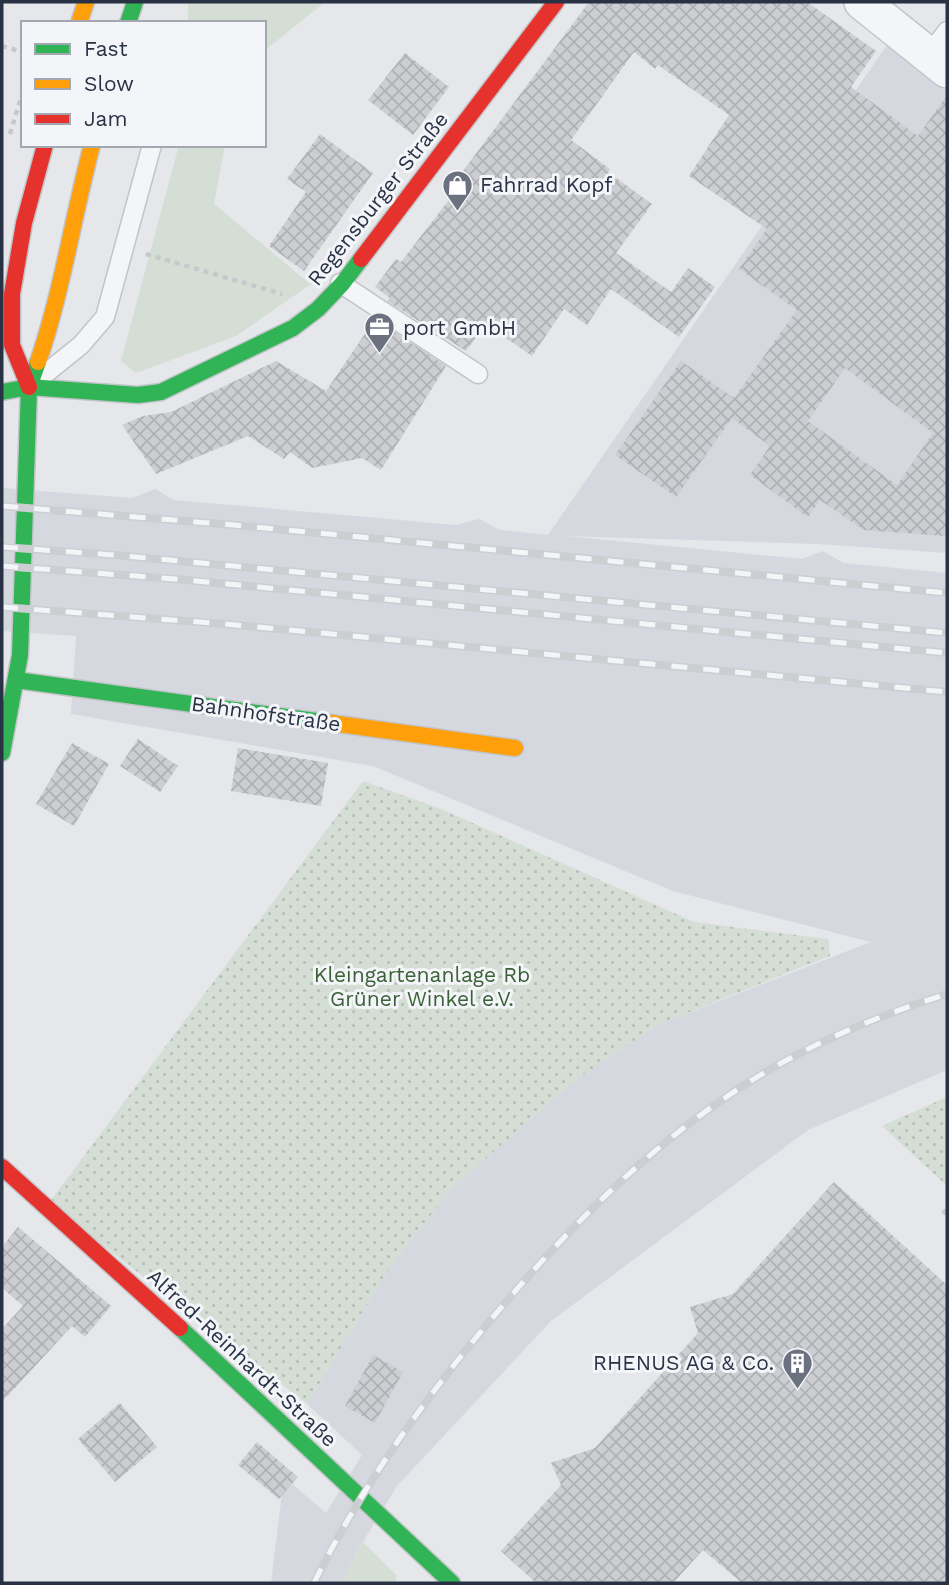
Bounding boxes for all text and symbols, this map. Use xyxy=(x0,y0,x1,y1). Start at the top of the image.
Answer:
legend xyxy=(21,21,266,147)
text: Fast xyxy=(84,36,128,61)
text: Slow xyxy=(84,71,134,96)
text: Jam xyxy=(84,106,127,131)
street label: Regensburger Straße xyxy=(302,107,453,290)
shop icon: Fahrrad Kopf xyxy=(440,168,474,212)
place label: Fahrrad Kopf xyxy=(480,172,612,197)
office icon: port GmbH xyxy=(363,311,397,355)
place label: port GmbH xyxy=(403,315,516,340)
street label: Bahnhofstraße xyxy=(190,691,342,736)
park label: Kleingartenanlage Rb Grüner Winkel e.V. xyxy=(314,962,530,1011)
street label: Alfred-Reinhardt-Straße xyxy=(143,1263,342,1452)
building icon: RHENUS AG & Co. xyxy=(780,1346,814,1390)
place label: RHENUS AG & Co. xyxy=(593,1350,774,1375)

